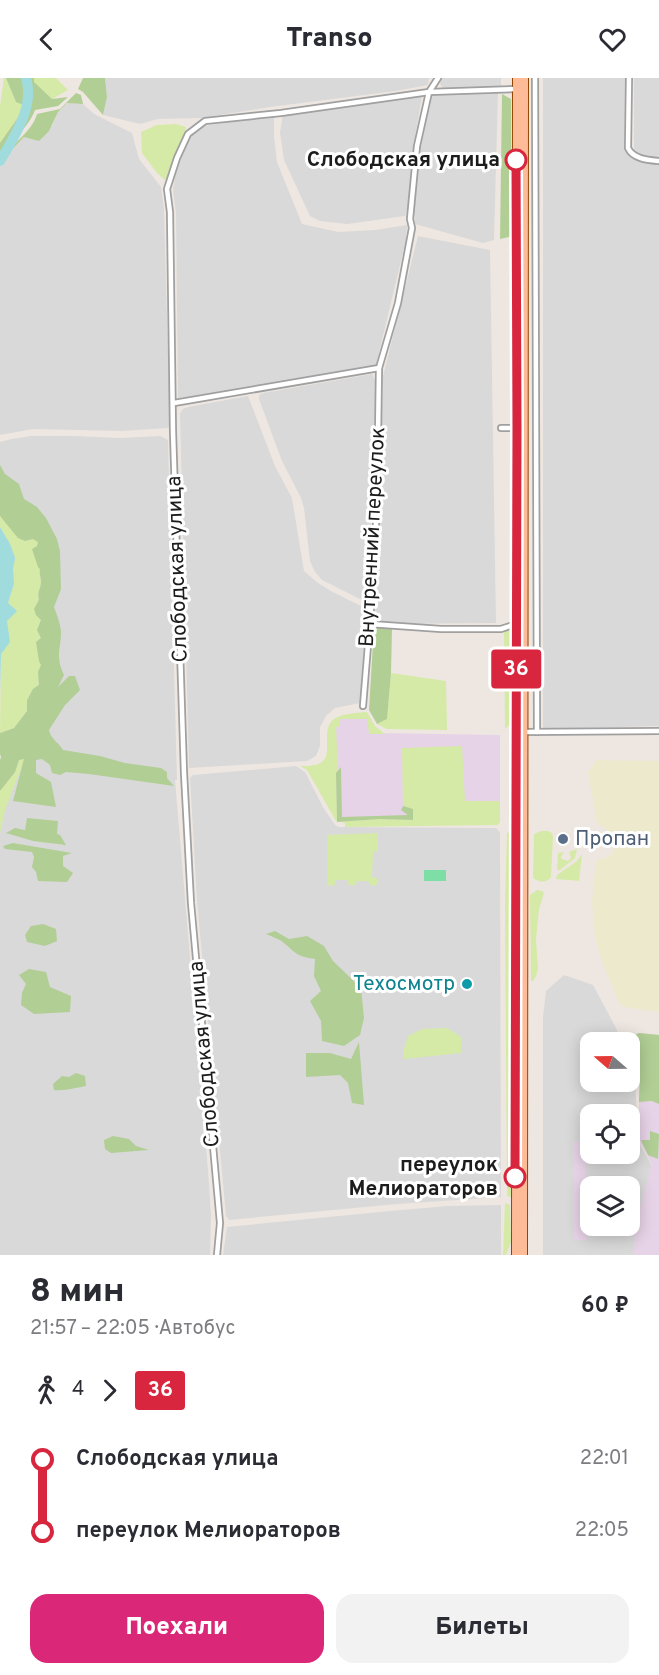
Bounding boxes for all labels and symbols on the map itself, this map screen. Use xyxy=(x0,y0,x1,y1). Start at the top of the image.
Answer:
place label: Слободская улица xyxy=(307,147,500,174)
marker: Слободская улица xyxy=(505,149,527,171)
street label: Внутренний переулок xyxy=(354,426,392,648)
street label: Слободская улица xyxy=(161,475,195,663)
line badge: 36 xyxy=(489,650,543,688)
place label: Пропан xyxy=(575,826,649,853)
marker: Пропан xyxy=(556,832,570,846)
street label: Слободская улица xyxy=(183,960,227,1148)
place label: Техосмотр xyxy=(353,971,455,998)
marker: Техосмотр xyxy=(460,977,474,991)
north arrow xyxy=(580,1032,640,1092)
place label: переулок Мелиораторов xyxy=(348,1152,498,1203)
marker: переулок Мелиораторов xyxy=(504,1166,526,1188)

